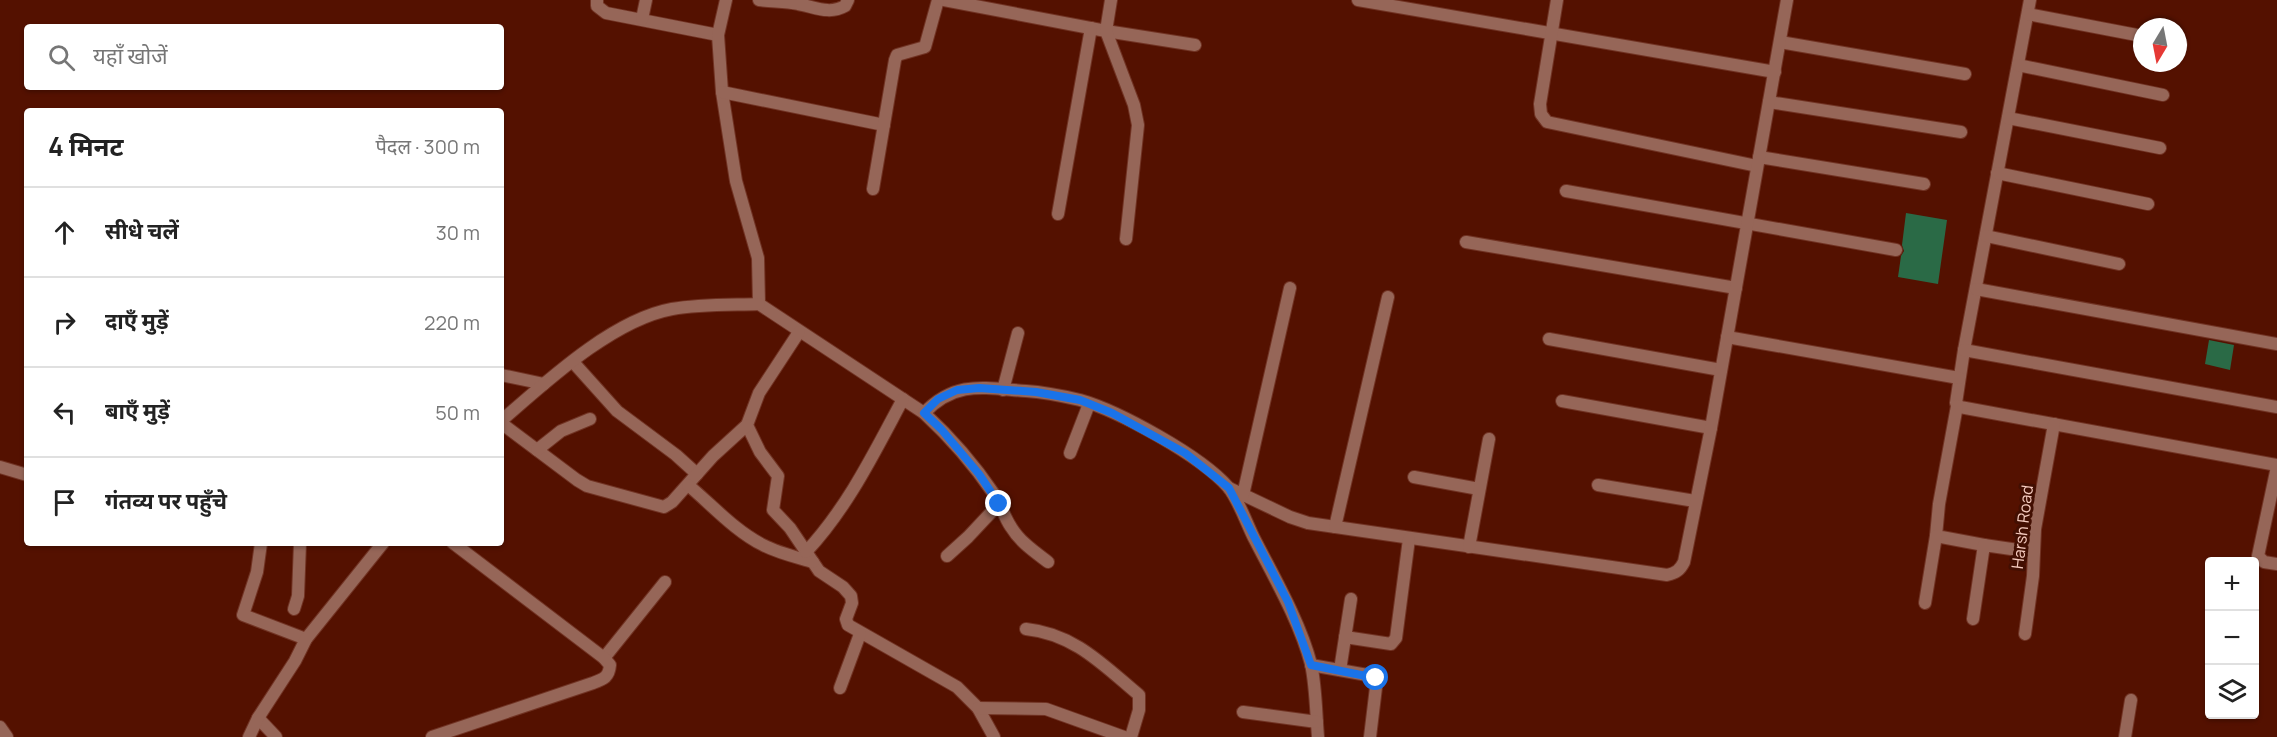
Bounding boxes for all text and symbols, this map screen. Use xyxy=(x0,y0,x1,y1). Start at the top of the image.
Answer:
north arrow xyxy=(2133,18,2187,72)
search box xyxy=(24,24,504,90)
icon: search xyxy=(45,41,78,74)
text: यहाँ खोजें xyxy=(93,41,168,71)
text: 4 मिनट xyxy=(48,128,124,164)
text: पैदल · 300 m xyxy=(376,133,480,160)
icon: ahead xyxy=(48,216,81,249)
text: सीधे चलें xyxy=(105,216,179,246)
text: 30 m xyxy=(436,219,480,246)
icon: right xyxy=(48,306,81,339)
text: दाएँ मुड़ें xyxy=(105,306,168,336)
text: 220 m xyxy=(424,309,480,336)
icon: left xyxy=(48,396,81,429)
text: बाएँ मुड़ें xyxy=(105,396,170,426)
text: 50 m xyxy=(435,399,480,426)
street label: Harsh Road xyxy=(2006,484,2038,570)
icon: arrive xyxy=(48,486,81,519)
text: गंतव्य पर पहुँचे xyxy=(105,486,227,516)
route end xyxy=(985,490,1011,516)
map controls xyxy=(2205,557,2259,719)
button: + xyxy=(2205,557,2259,611)
button: − xyxy=(2205,611,2259,665)
route start xyxy=(1362,664,1388,690)
button: layers xyxy=(2205,665,2259,719)

